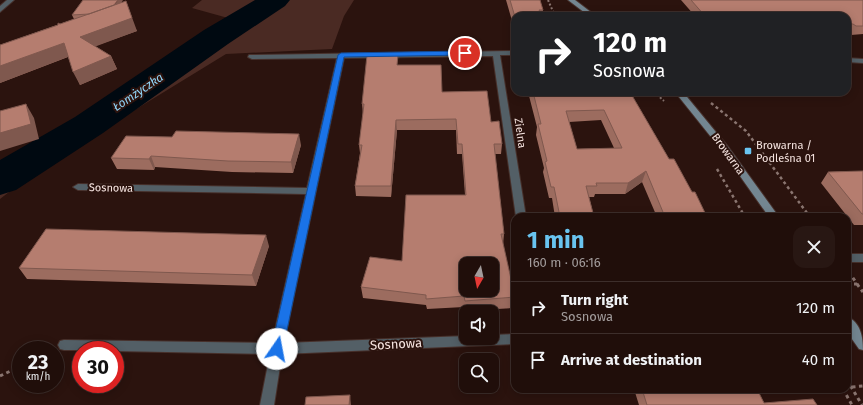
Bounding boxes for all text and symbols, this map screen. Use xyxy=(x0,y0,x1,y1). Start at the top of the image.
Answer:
text: 120 m xyxy=(593,26,667,59)
icon: right xyxy=(527,28,579,80)
pin xyxy=(448,36,482,70)
icon: arrive xyxy=(454,42,476,64)
text: Sosnowa xyxy=(593,60,665,82)
water label: Łomżyczka xyxy=(110,70,166,114)
street label: Zielna xyxy=(511,117,529,149)
street label: Browarna xyxy=(709,131,747,177)
place label: Browarna / Podleśna 01 xyxy=(756,139,815,165)
marker: Browarna / Podleśna 01 xyxy=(743,146,753,156)
street label: Sosnowa xyxy=(89,181,133,195)
text: 1 min xyxy=(527,226,585,254)
button: close xyxy=(793,226,835,268)
text: 160 m · 06:16 xyxy=(527,255,601,270)
north arrow xyxy=(459,257,499,297)
map controls xyxy=(459,257,499,393)
text: Turn right xyxy=(561,291,628,309)
icon: right xyxy=(527,297,549,319)
text: 120 m xyxy=(796,299,835,317)
button: sound xyxy=(459,305,499,345)
text: Sosnowa xyxy=(561,309,613,324)
position arrow xyxy=(256,328,298,370)
street label: Sosnowa xyxy=(370,335,422,353)
speed limit sign: 30 xyxy=(72,341,124,393)
icon: arrive xyxy=(527,349,549,371)
text: 23 xyxy=(28,350,48,374)
text: Arrive at destination xyxy=(561,351,702,369)
text: 40 m xyxy=(802,351,835,369)
button: search xyxy=(459,353,499,393)
text: km/h xyxy=(26,371,50,383)

